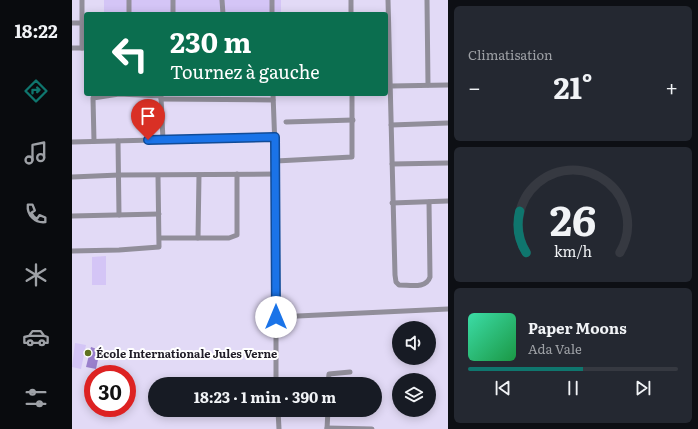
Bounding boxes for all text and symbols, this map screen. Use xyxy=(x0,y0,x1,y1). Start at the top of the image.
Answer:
text: 18:22 xyxy=(14,17,58,44)
text: 230 m xyxy=(170,20,251,62)
icon: left xyxy=(104,28,156,80)
text: Climatisation xyxy=(468,45,553,64)
text: Tournez à gauche xyxy=(170,58,320,85)
text: 21° xyxy=(553,64,593,108)
text: − xyxy=(468,70,481,103)
text: + xyxy=(665,70,678,103)
icon: directions xyxy=(22,77,50,105)
pin xyxy=(131,99,165,140)
icon: arrive xyxy=(137,105,159,127)
icon: music xyxy=(22,139,50,167)
text: 26 xyxy=(550,186,596,248)
icon: phone xyxy=(22,200,50,228)
text: km/h xyxy=(554,239,593,260)
icon: climate xyxy=(22,261,50,289)
position arrow xyxy=(255,296,297,338)
text: Paper Moons xyxy=(528,316,627,339)
map controls xyxy=(392,321,436,417)
button: sound xyxy=(392,321,436,365)
icon: car xyxy=(22,323,50,351)
text: Ada Vale xyxy=(528,339,582,358)
place label: École Internationale Jules Verne xyxy=(96,345,277,361)
marker: École Internationale Jules Verne xyxy=(83,348,93,358)
speed limit sign: 30 xyxy=(84,365,136,417)
button: layers xyxy=(392,373,436,417)
icon: previous xyxy=(492,377,514,399)
icon: pause xyxy=(562,377,584,399)
icon: next xyxy=(632,377,654,399)
icon: filters xyxy=(22,384,50,412)
text: 18:23 · 1 min · 390 m xyxy=(194,385,336,408)

